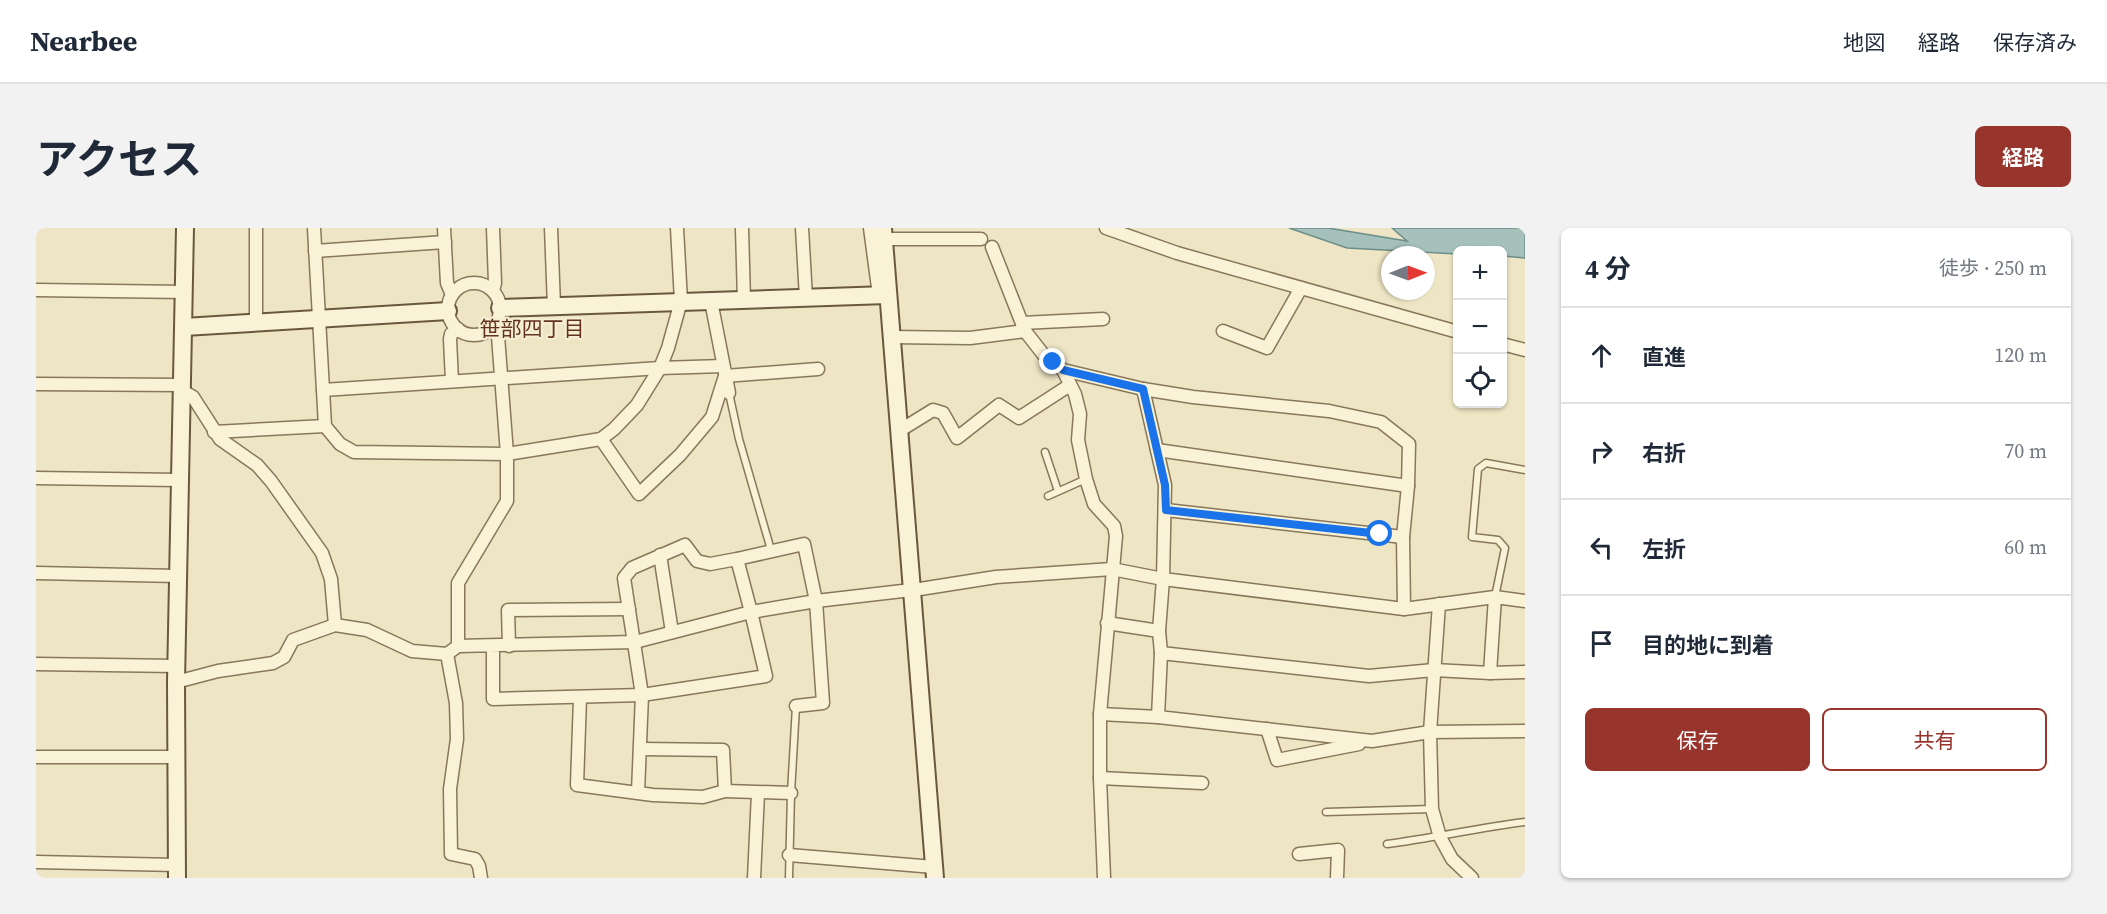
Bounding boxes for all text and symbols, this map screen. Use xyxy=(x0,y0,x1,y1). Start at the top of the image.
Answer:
text: Nearbee xyxy=(30,22,137,60)
text: 地図 xyxy=(1843,28,1885,57)
text: 経路 xyxy=(1918,28,1960,57)
text: 保存済み xyxy=(1993,28,2077,57)
button: 経路 xyxy=(1975,126,2071,187)
text: アクセス xyxy=(36,130,202,188)
north arrow xyxy=(1381,246,1435,300)
map controls xyxy=(1453,246,1507,408)
button: + xyxy=(1453,246,1507,300)
text: 4 分 xyxy=(1585,251,1631,287)
text: 徒歩 · 250 m xyxy=(1939,254,2047,282)
button: − xyxy=(1453,300,1507,354)
district label: 笹部四丁目 xyxy=(480,314,585,343)
icon: ahead xyxy=(1585,339,1618,372)
text: 120 m xyxy=(1994,341,2047,369)
text: 直進 xyxy=(1642,342,1686,372)
route end xyxy=(1039,348,1065,374)
button: locate xyxy=(1453,354,1507,408)
icon: right xyxy=(1585,435,1618,468)
text: 70 m xyxy=(2004,437,2047,465)
text: 右折 xyxy=(1642,438,1686,468)
route start xyxy=(1366,520,1392,546)
icon: left xyxy=(1585,531,1618,564)
text: 60 m xyxy=(2004,533,2047,561)
text: 左折 xyxy=(1642,534,1686,564)
icon: arrive xyxy=(1585,627,1618,660)
text: 目的地に到着 xyxy=(1642,630,1774,660)
button: 保存 xyxy=(1585,708,1810,771)
button: 共有 xyxy=(1822,708,2047,771)

